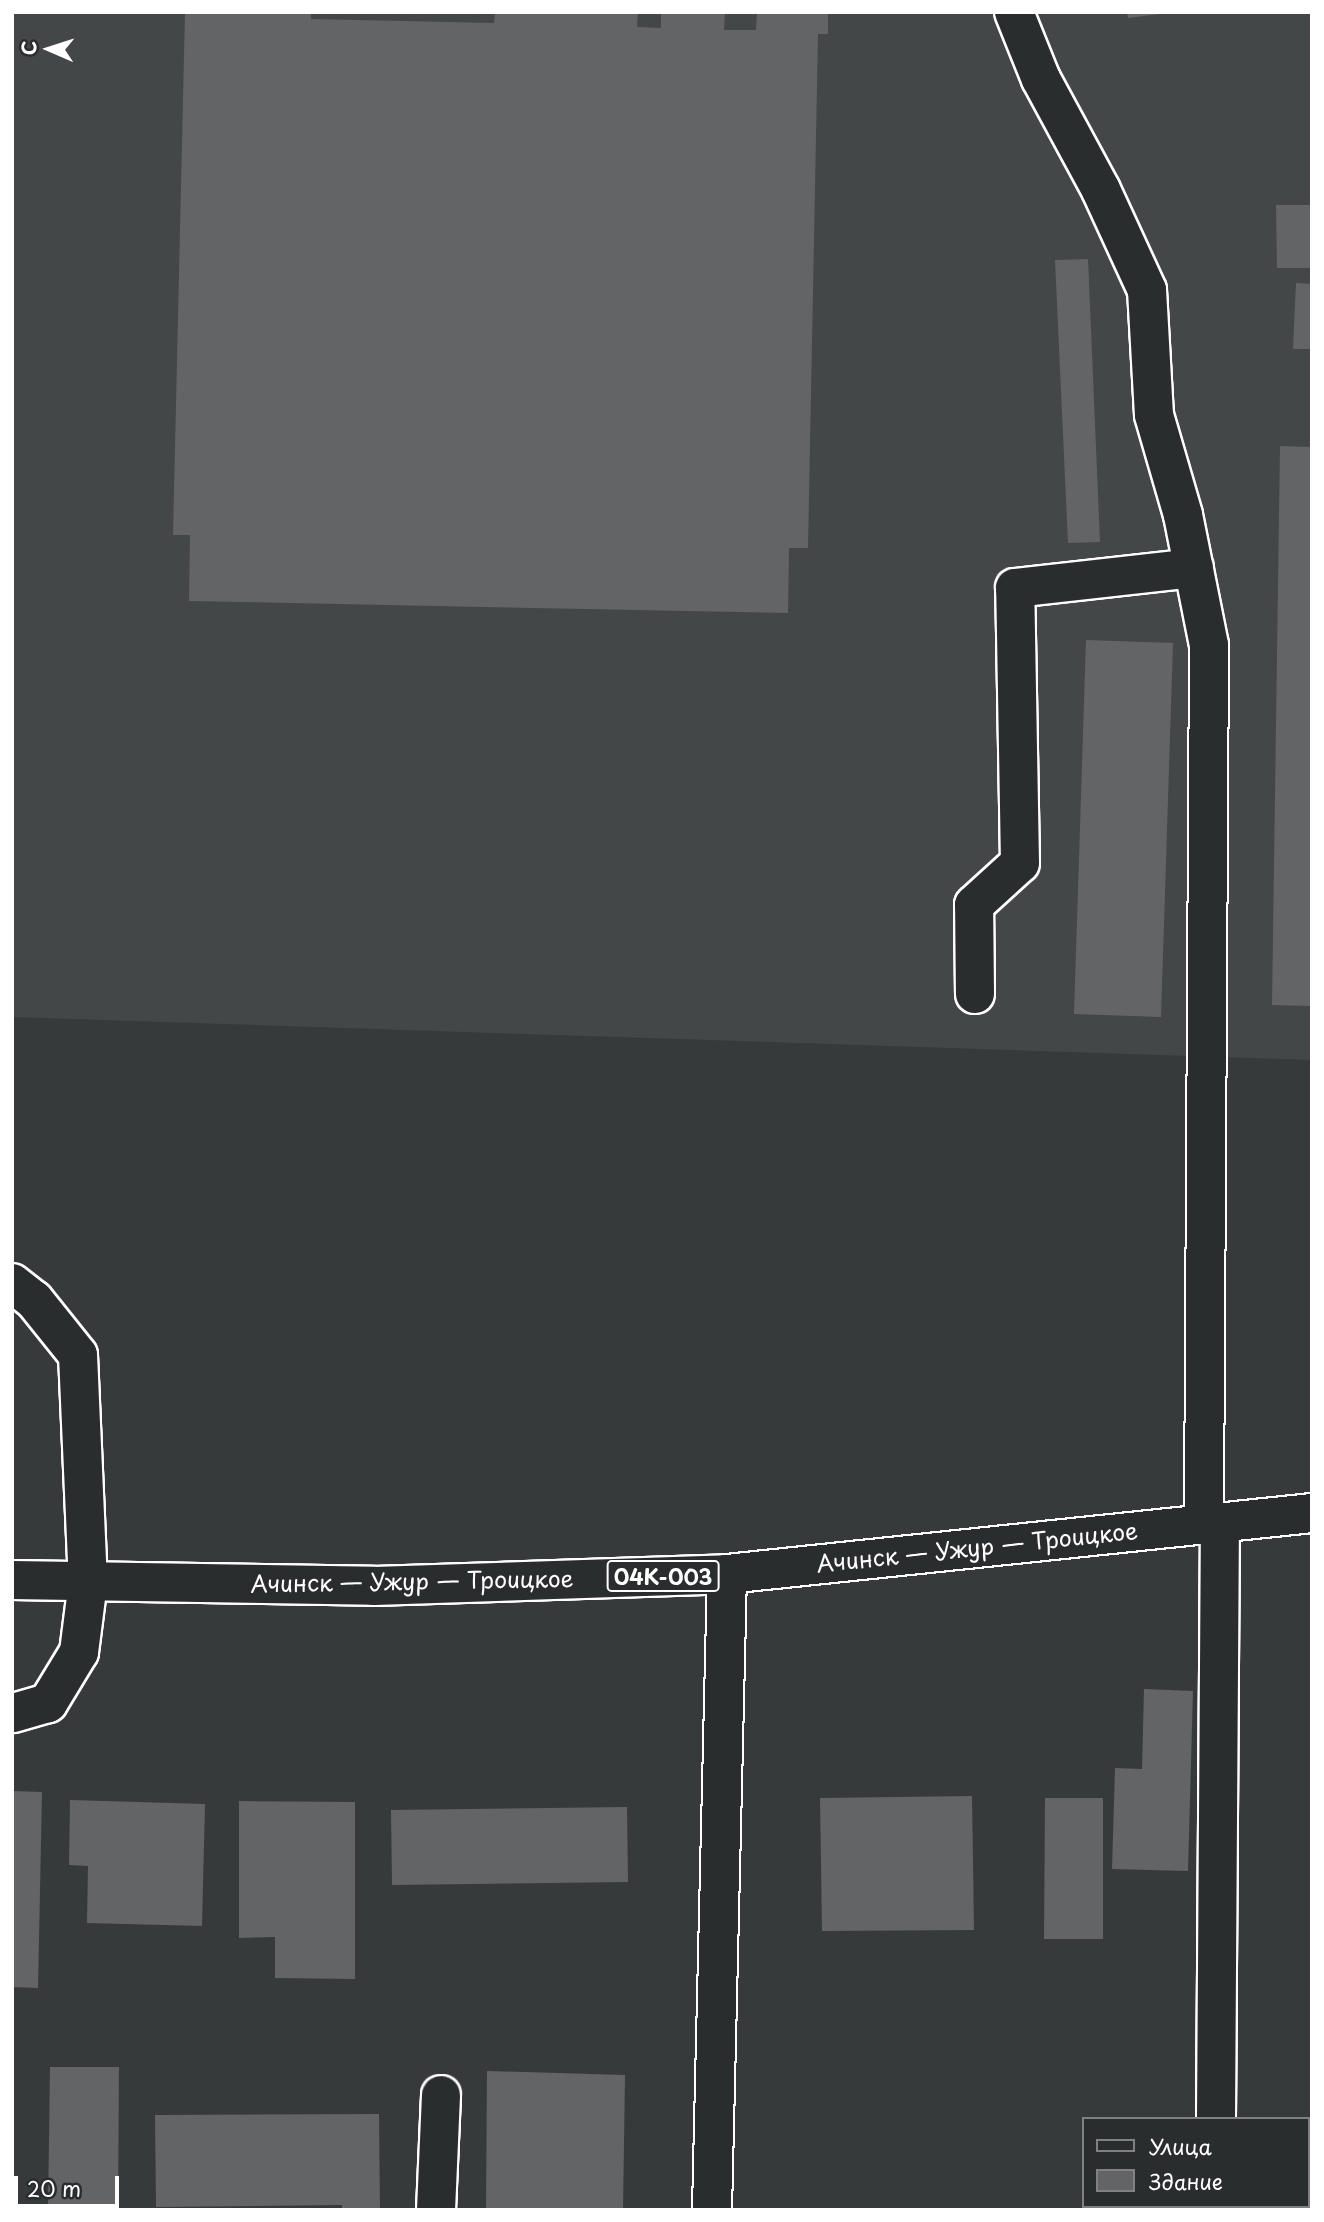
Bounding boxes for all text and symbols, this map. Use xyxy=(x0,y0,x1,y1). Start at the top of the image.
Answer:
north arrow xyxy=(14,14,84,84)
text: С xyxy=(14,40,42,56)
street label: Ачинск — Ужур — Троицкое xyxy=(813,1516,1141,1578)
road number: 04К-003 xyxy=(605,1558,721,1594)
street label: Ачинск — Ужур — Троицкое xyxy=(249,1564,575,1598)
legend xyxy=(1082,2117,1310,2208)
text: Улица xyxy=(1149,2130,1212,2162)
scale bar xyxy=(18,2162,122,2206)
text: Здание xyxy=(1149,2165,1223,2197)
text: 20 m xyxy=(27,2172,81,2204)

